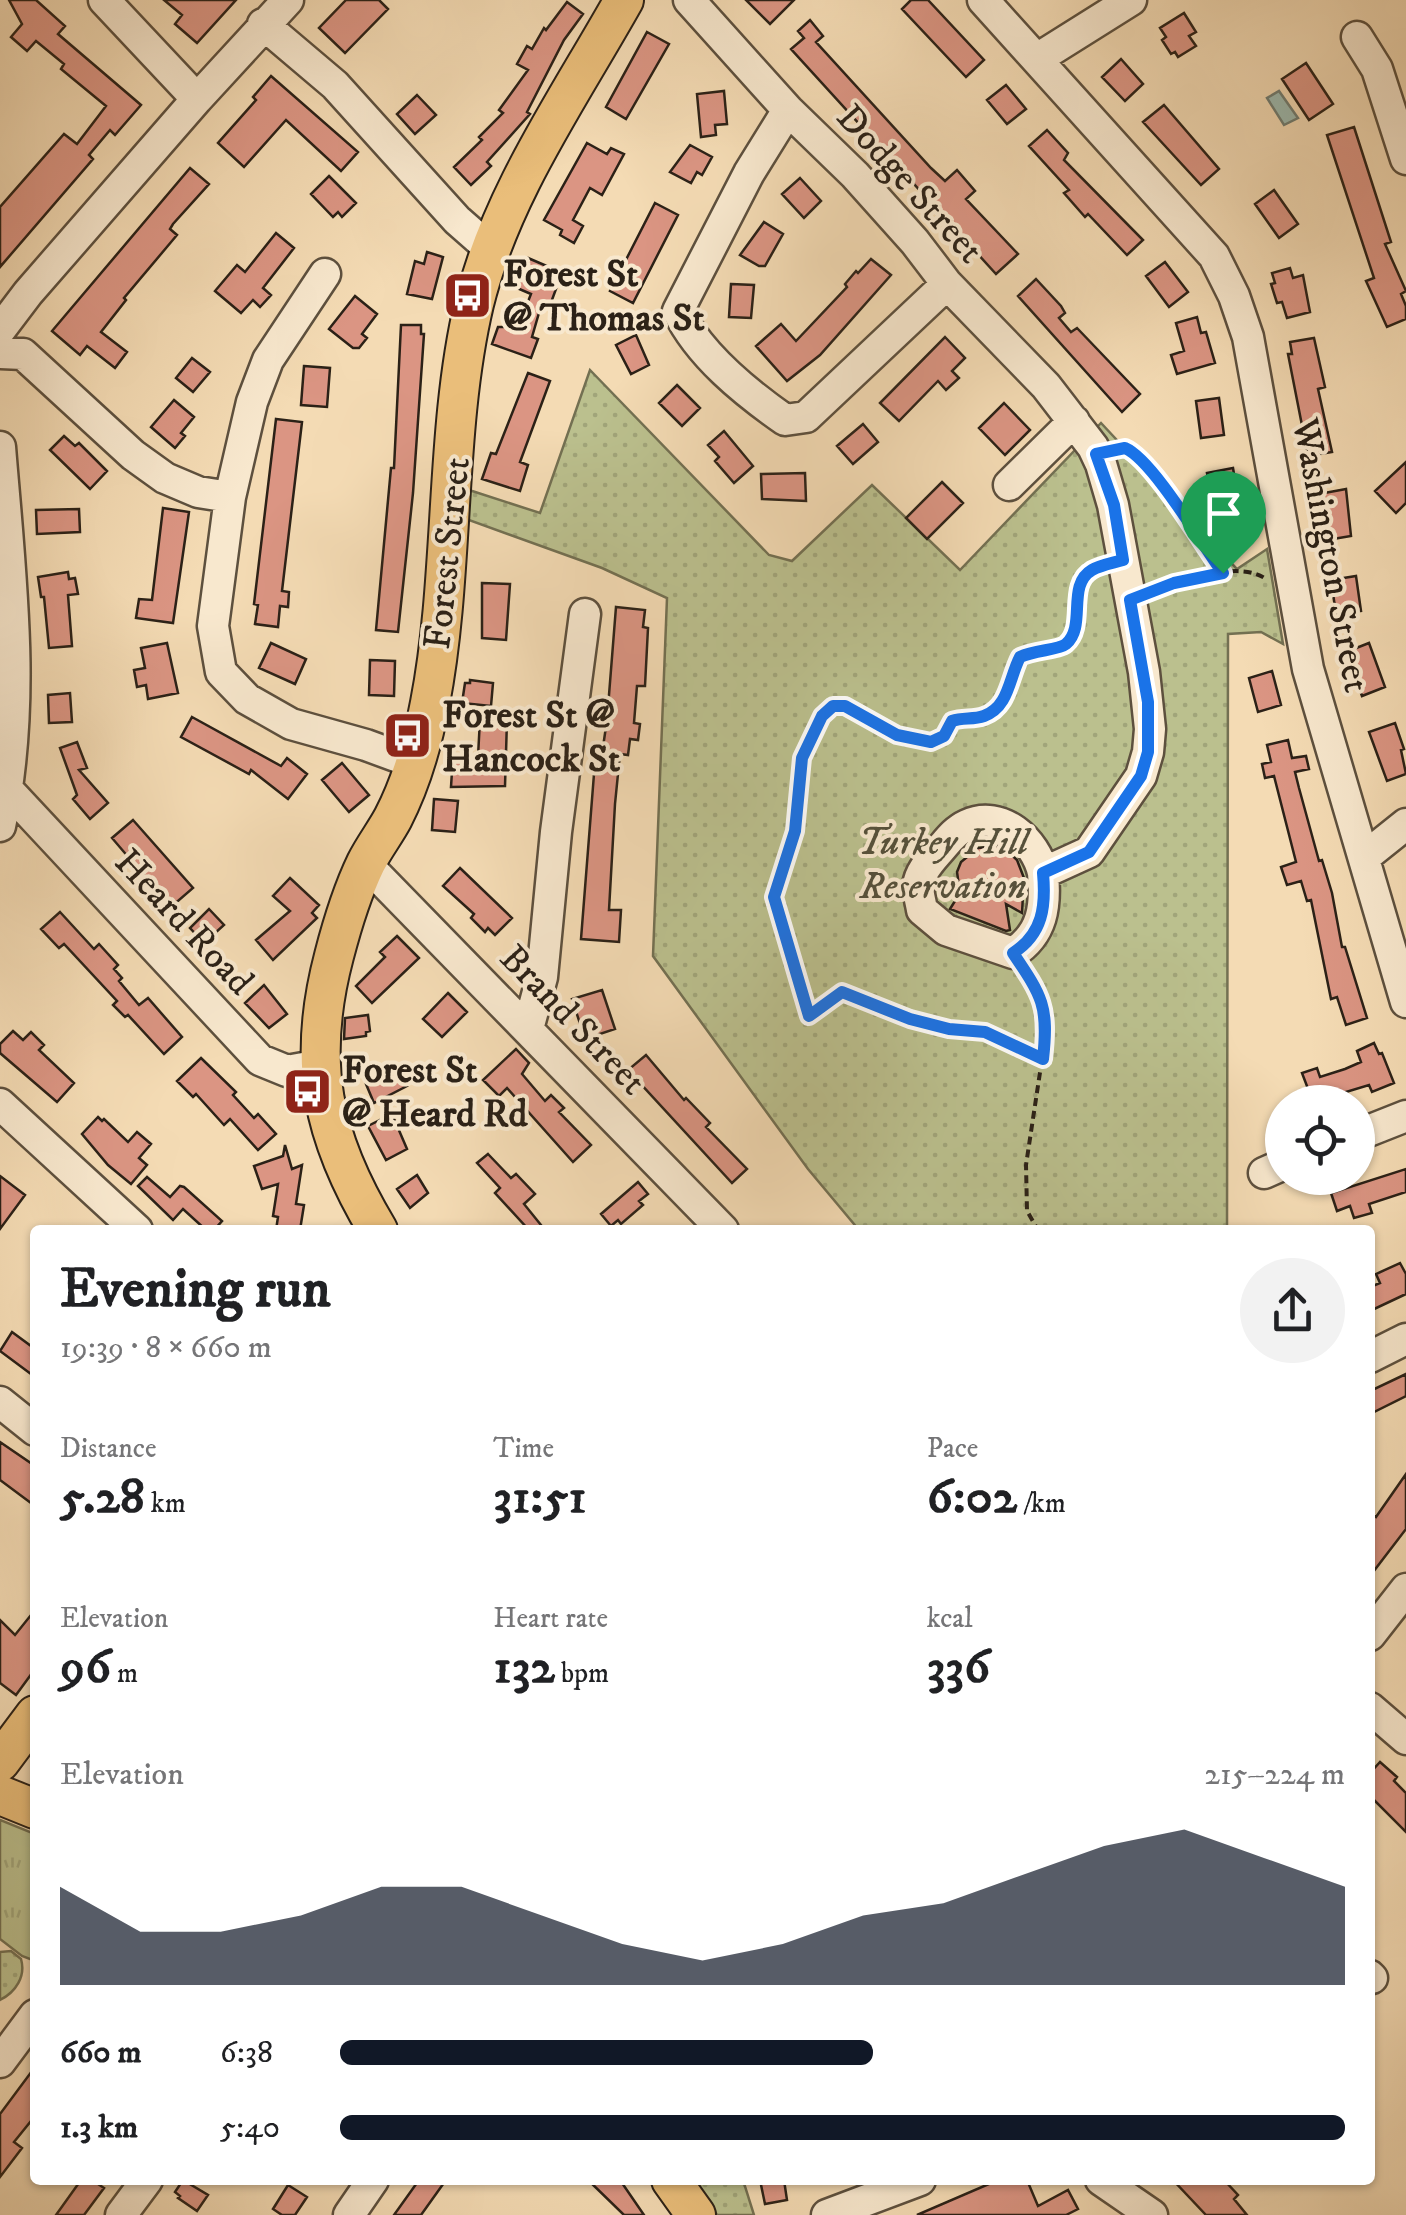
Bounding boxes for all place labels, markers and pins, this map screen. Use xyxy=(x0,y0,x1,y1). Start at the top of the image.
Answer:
place label: Forest St @ Thomas St xyxy=(503,251,705,343)
bus stop icon: Forest St @ Thomas St xyxy=(442,269,494,321)
pin xyxy=(1181,471,1266,574)
place label: Forest St @ Hancock St xyxy=(442,692,620,784)
bus stop icon: Forest St @ Hancock St xyxy=(381,710,433,762)
place label: Forest St @ Heard Rd xyxy=(342,1047,529,1139)
bus stop icon: Forest St @ Heard Rd xyxy=(281,1065,333,1117)

